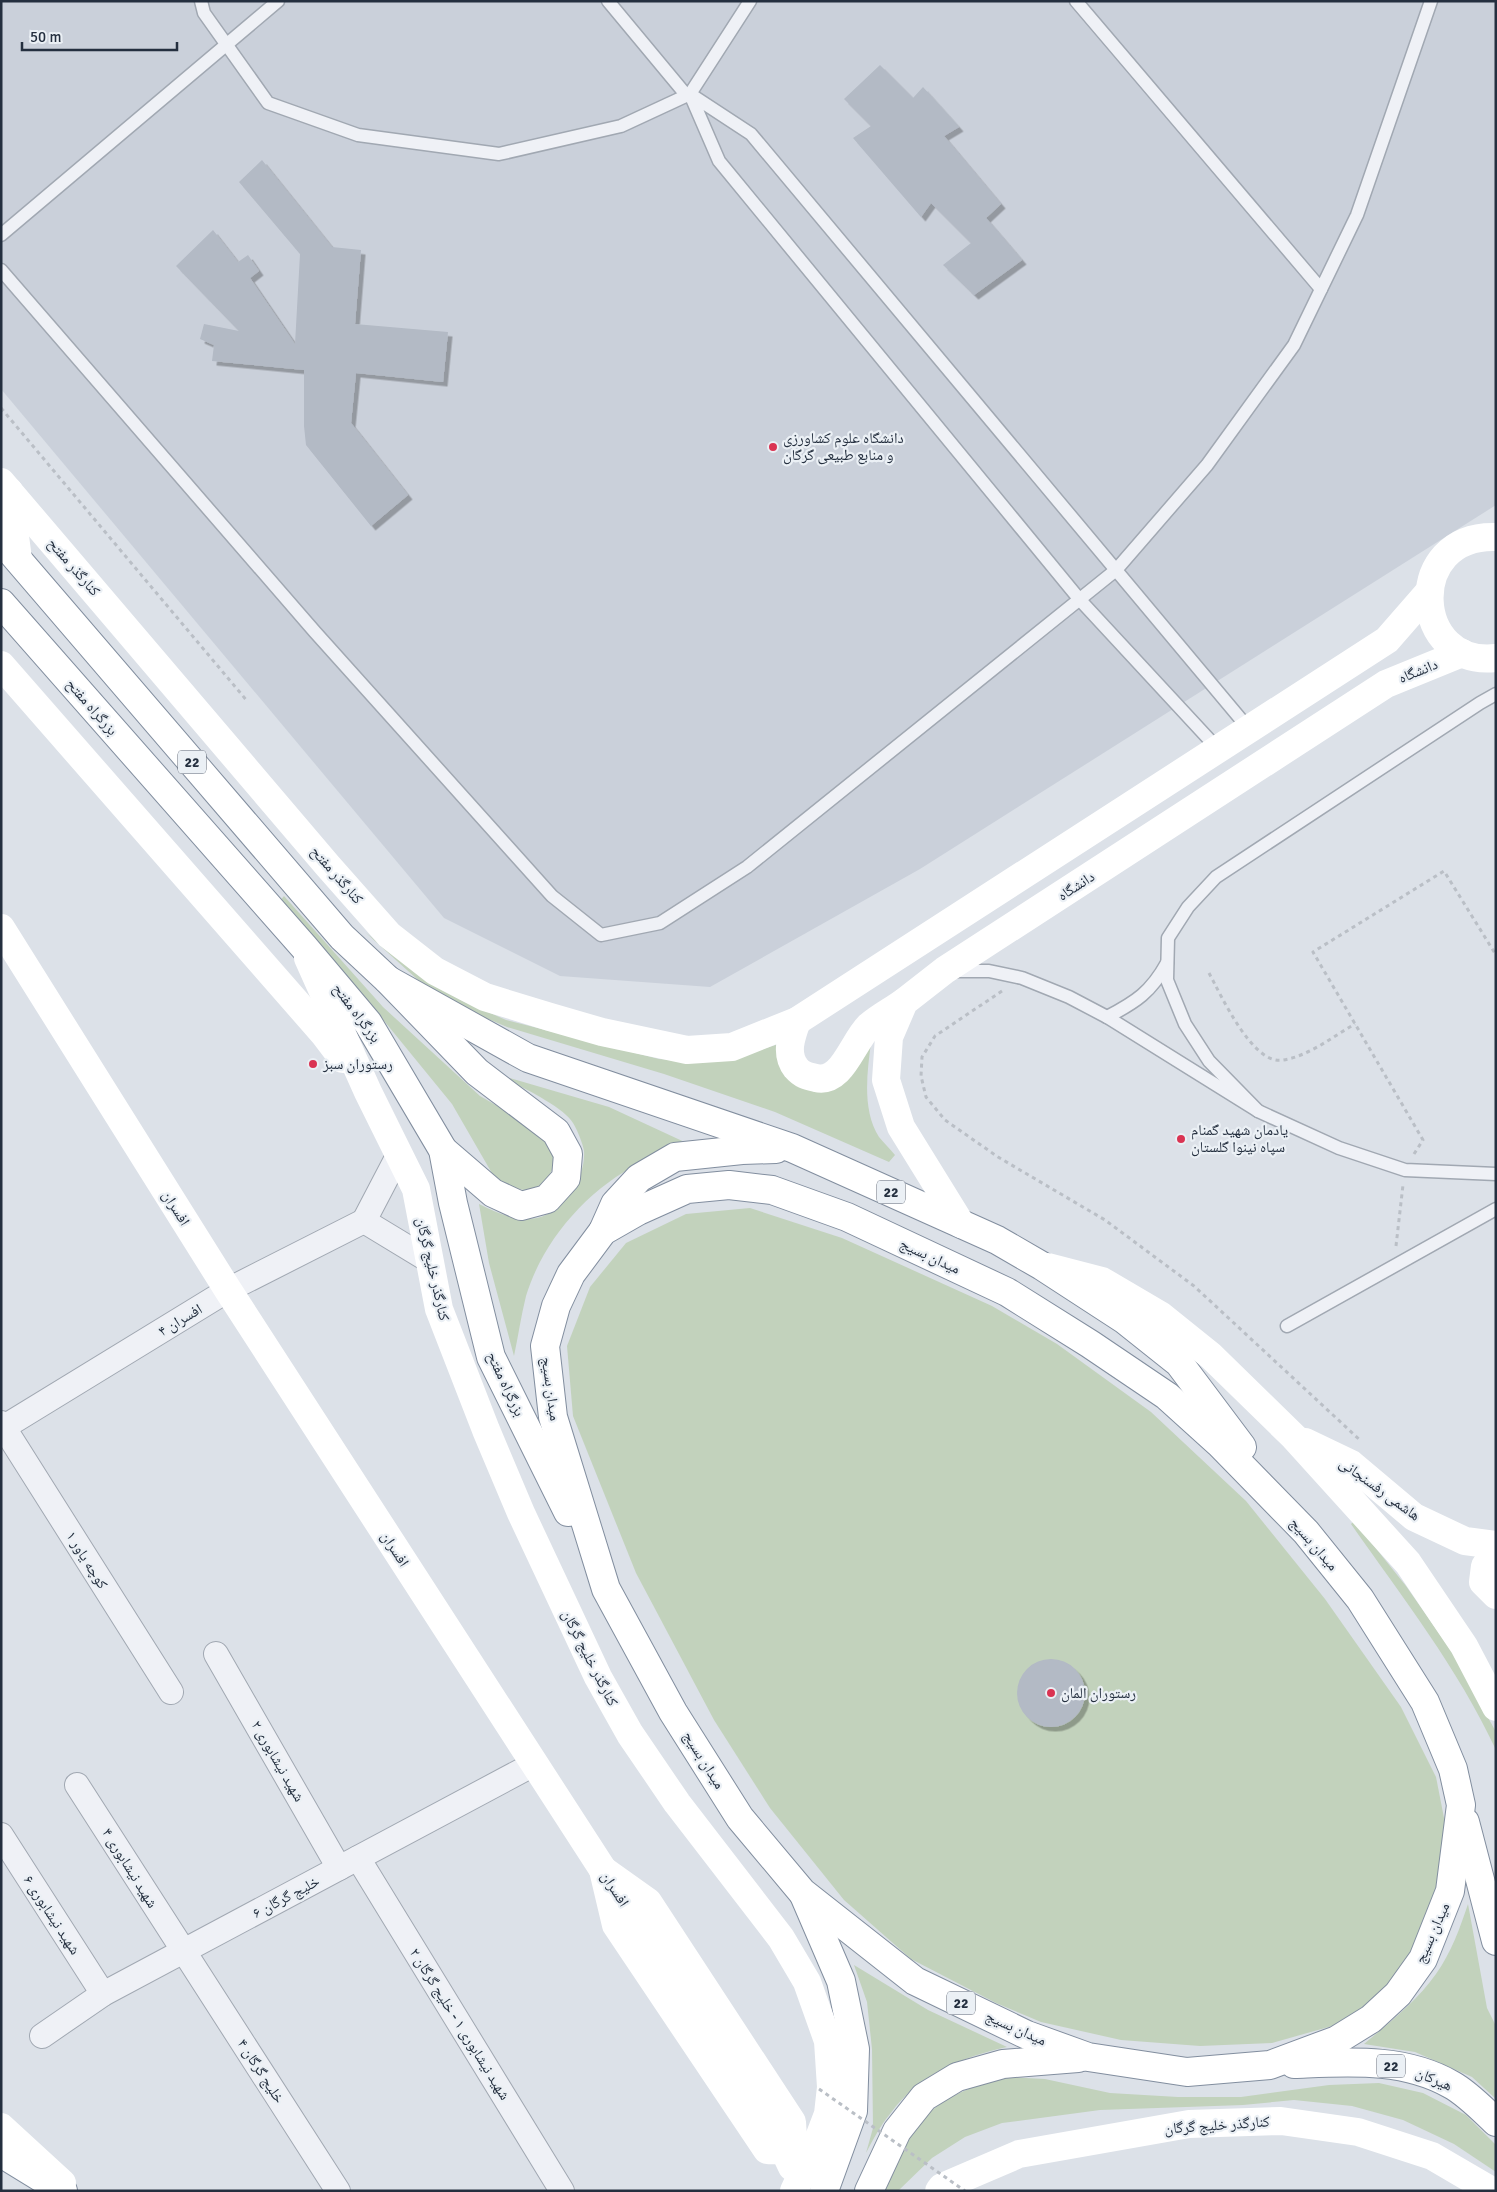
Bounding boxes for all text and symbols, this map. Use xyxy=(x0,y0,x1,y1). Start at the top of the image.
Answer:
scale bar xyxy=(22,20,178,52)
text: 50 m xyxy=(30,28,61,46)
place label: دانشگاه علوم کشاورزی و منابع طبیعی گرگان xyxy=(783,429,904,465)
marker: دانشگاه علوم کشاورزی و منابع طبیعی گرگان xyxy=(767,441,779,453)
street label: کنارگذر مفتح xyxy=(43,534,104,600)
street label: دانشگاه xyxy=(1396,655,1440,687)
street label: بزرگراه مفتح xyxy=(62,675,122,740)
road number: 22 xyxy=(178,750,206,774)
street label: کنارگذر مفتح xyxy=(306,842,367,908)
street label: دانشگاه xyxy=(1054,867,1098,905)
street label: بزرگراه مفتح xyxy=(328,980,385,1047)
place label: رستوران سبز xyxy=(322,1055,393,1074)
marker: رستوران سبز xyxy=(307,1058,319,1070)
place label: یادمان شهید گمنام سپاه نینوا گلستان xyxy=(1191,1121,1289,1157)
marker: یادمان شهید گمنام سپاه نینوا گلستان xyxy=(1175,1133,1187,1145)
road number: 22 xyxy=(877,1180,905,1204)
street label: افسران xyxy=(157,1187,194,1230)
street label: کنارگذر خلیج گرگان xyxy=(411,1216,454,1323)
street label: میدان بسیج xyxy=(897,1234,963,1279)
street label: افسران ۴ xyxy=(155,1300,206,1341)
street label: بزرگراه مفتح xyxy=(482,1349,529,1420)
street label: میدان بسیج xyxy=(537,1356,564,1422)
street label: هاشمی رفسنجانی xyxy=(1335,1454,1424,1525)
street label: میدان بسیج xyxy=(1285,1514,1342,1575)
street label: کوچه یاور ۱ xyxy=(62,1528,112,1592)
street label: افسران xyxy=(376,1528,413,1570)
street label: کنارگذر خلیج گرگان xyxy=(557,1607,622,1710)
place label: رستوران المان xyxy=(1061,1684,1136,1703)
marker: رستوران المان xyxy=(1045,1687,1057,1699)
street label: شهید نیشابوری ۲ xyxy=(247,1717,309,1805)
street label: میدان بسیج xyxy=(678,1728,729,1793)
street label: شهید نیشابوری ۴ xyxy=(97,1825,162,1912)
street label: افسران xyxy=(596,1868,633,1910)
street label: شهید نیشابوری ۶ xyxy=(19,1872,84,1959)
street label: خلیج گرگان ۶ xyxy=(250,1872,323,1923)
street label: میدان بسیج xyxy=(1411,1900,1454,1967)
street label: شهید نیشابوری ۱ - خلیج گرگان ۲ xyxy=(405,1945,514,2104)
road number: 22 xyxy=(947,1992,975,2015)
street label: میدان بسیج xyxy=(982,2007,1049,2050)
street label: خلیج گرگان ۴ xyxy=(233,2035,289,2107)
road number: 22 xyxy=(1377,2054,1405,2078)
street label: هیرکان xyxy=(1413,2063,1455,2096)
street label: کنارگذر خلیج گرگان xyxy=(1164,2112,1270,2139)

